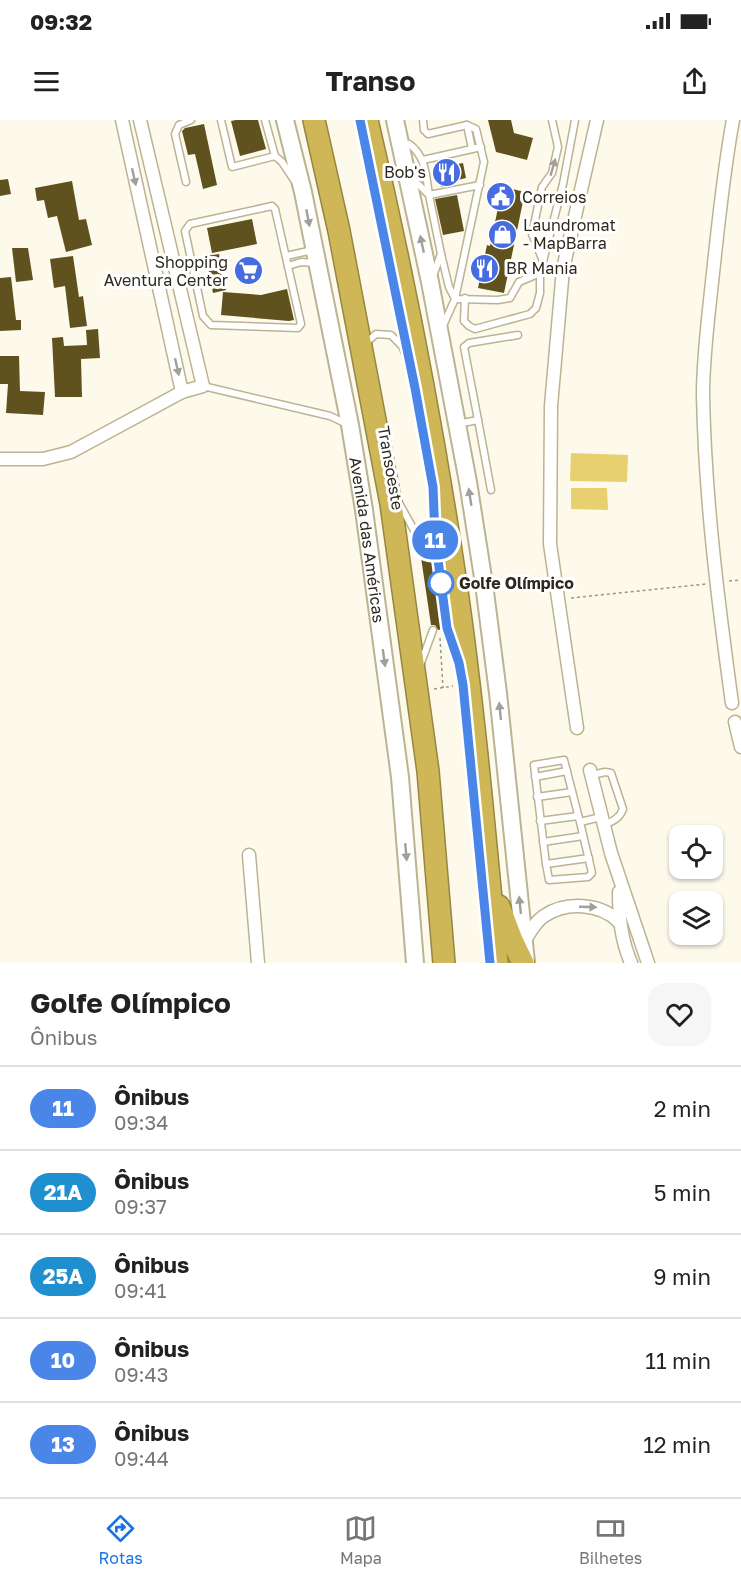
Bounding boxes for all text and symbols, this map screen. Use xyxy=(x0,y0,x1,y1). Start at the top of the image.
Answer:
text: 09:32 xyxy=(30,8,92,35)
icon: menu xyxy=(30,65,63,98)
text: Transo xyxy=(326,65,415,97)
icon: share xyxy=(678,65,711,98)
restaurant icon: Bob's xyxy=(431,156,463,188)
one-way arrow xyxy=(549,158,558,176)
place label: Bob's xyxy=(384,162,426,182)
one-way arrow xyxy=(130,168,140,186)
public building icon: Correios xyxy=(485,181,517,213)
place label: Correios xyxy=(522,187,586,207)
one-way arrow xyxy=(304,209,313,228)
place label: Laundromat - MapBarra xyxy=(523,215,616,253)
shop icon: Laundromat - MapBarra xyxy=(486,218,518,250)
one-way arrow xyxy=(417,234,426,253)
place label: Shopping Aventura Center xyxy=(104,252,228,290)
restaurant icon: BR Mania xyxy=(469,252,501,284)
supermarket icon: Shopping Aventura Center xyxy=(233,255,265,287)
place label: BR Mania xyxy=(506,258,578,278)
one-way arrow xyxy=(172,358,182,377)
street label: Transoeste xyxy=(374,424,408,512)
street label: Avenida das Américas xyxy=(345,455,389,624)
one-way arrow xyxy=(465,487,474,506)
line badge: 11 xyxy=(408,520,462,560)
text: 11 xyxy=(424,527,446,553)
marker: Golfe Olímpico xyxy=(428,570,454,596)
place label: Golfe Olímpico xyxy=(459,573,574,593)
one-way arrow xyxy=(380,649,389,668)
one-way arrow xyxy=(495,701,505,720)
map controls xyxy=(669,825,723,945)
button: locate xyxy=(669,825,723,879)
one-way arrow xyxy=(402,842,411,861)
button: layers xyxy=(669,891,723,945)
one-way arrow xyxy=(515,895,525,914)
one-way arrow xyxy=(578,903,597,912)
button: heart xyxy=(648,983,711,1046)
text: Golfe Olímpico xyxy=(30,986,231,1019)
text: Ônibus xyxy=(30,1025,97,1049)
text: Ônibus xyxy=(114,1083,189,1110)
text: 11 xyxy=(52,1095,74,1121)
text: 2 min xyxy=(654,1095,711,1122)
text: 09:34 xyxy=(114,1110,168,1134)
text: Ônibus xyxy=(114,1167,189,1194)
text: 21A xyxy=(44,1179,82,1205)
text: 5 min xyxy=(654,1179,711,1206)
text: 09:37 xyxy=(114,1194,167,1218)
text: Ônibus xyxy=(114,1251,189,1278)
text: 25A xyxy=(43,1263,83,1289)
text: 9 min xyxy=(653,1263,711,1290)
text: 09:41 xyxy=(114,1278,166,1302)
text: Ônibus xyxy=(114,1335,189,1362)
text: 10 xyxy=(51,1347,75,1373)
text: 11 min xyxy=(645,1347,711,1374)
text: 09:43 xyxy=(114,1362,168,1386)
text: Ônibus xyxy=(114,1419,189,1446)
text: 13 xyxy=(51,1431,75,1457)
text: 12 min xyxy=(643,1431,711,1458)
text: 09:44 xyxy=(114,1446,169,1470)
tab: Rotas xyxy=(99,1512,143,1568)
tab: Mapa xyxy=(340,1512,382,1568)
tab: Bilhetes xyxy=(579,1512,642,1568)

